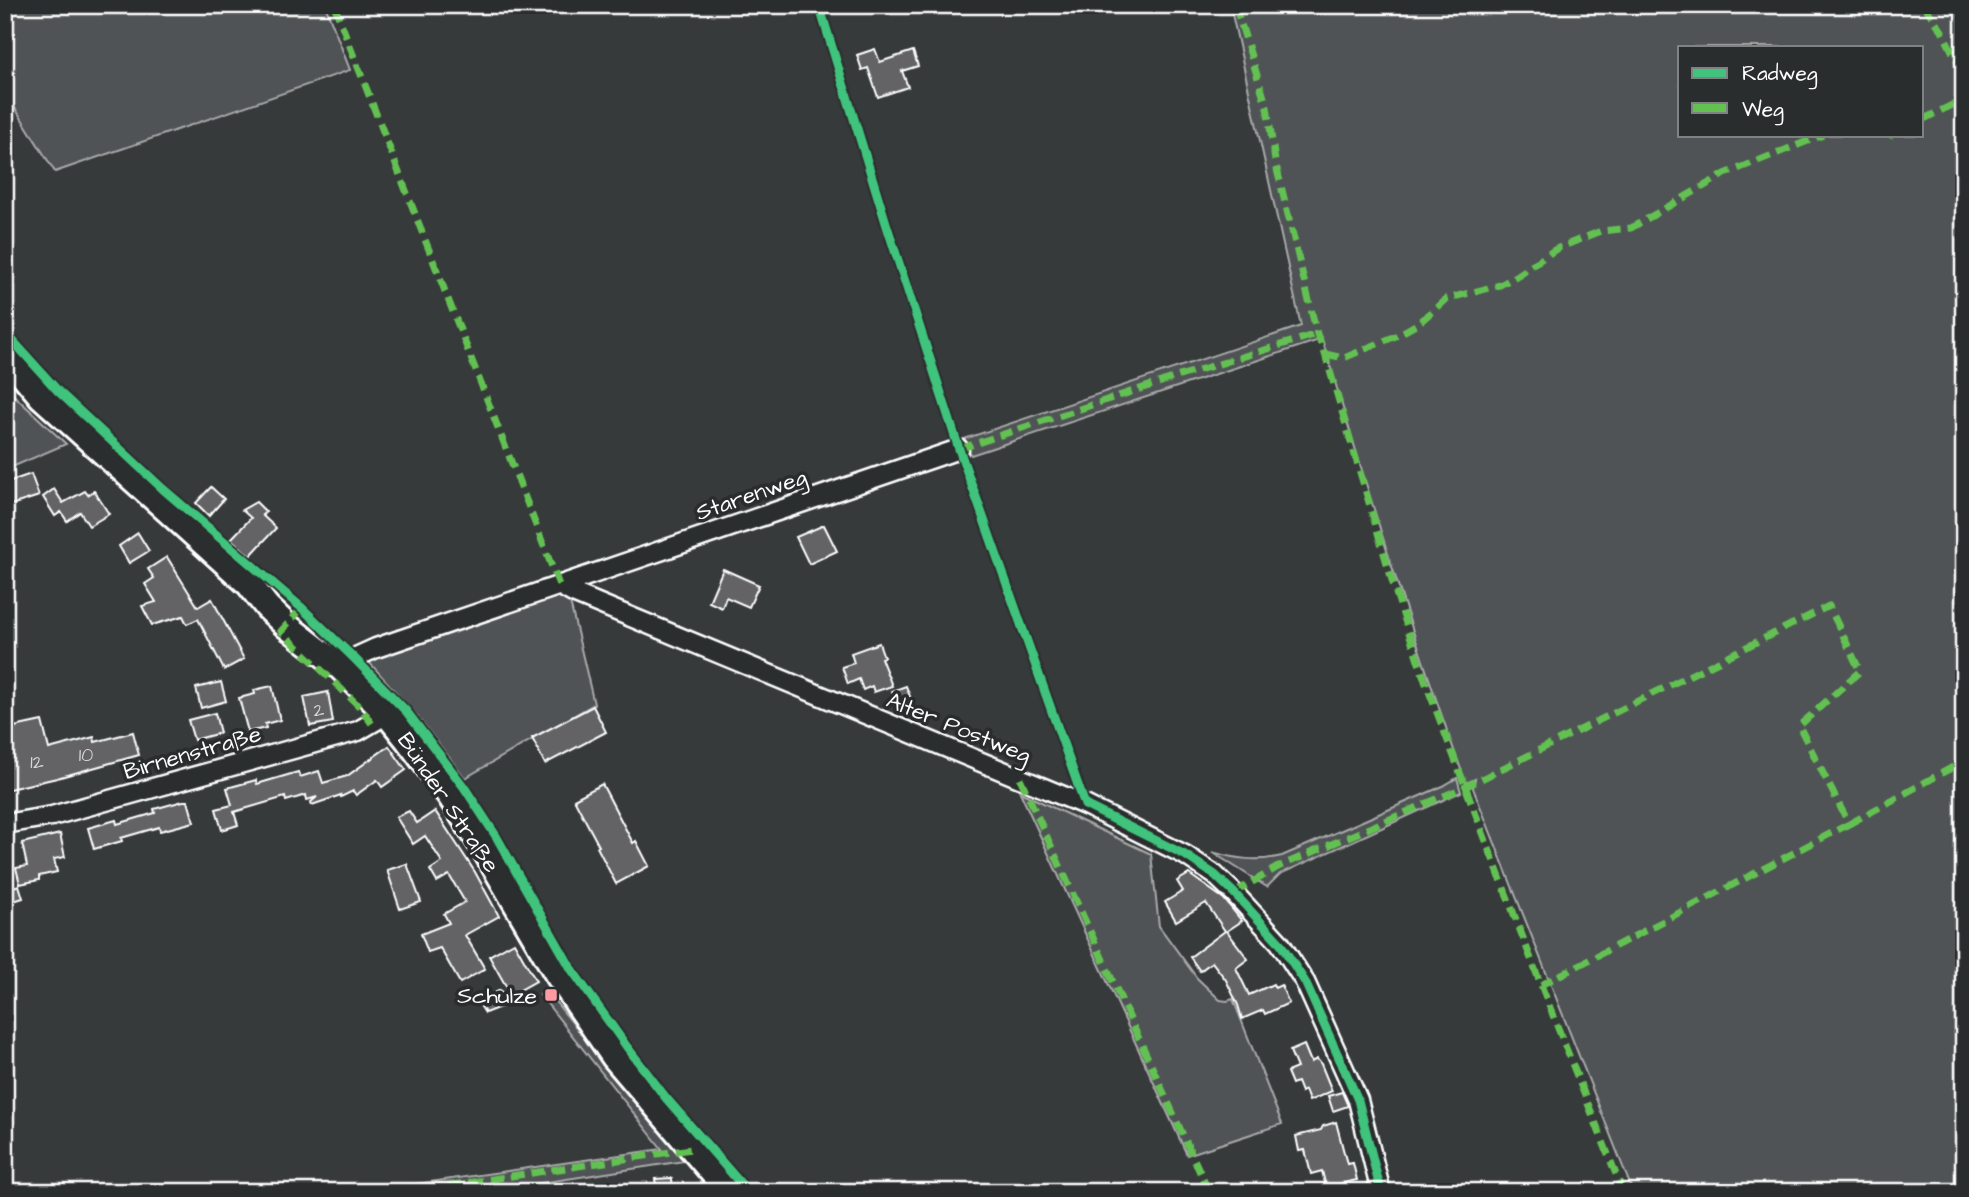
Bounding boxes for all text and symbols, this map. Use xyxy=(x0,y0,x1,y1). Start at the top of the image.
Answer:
legend xyxy=(1678,46,1924,136)
text: Radweg xyxy=(1742,59,1818,90)
text: Weg xyxy=(1742,95,1784,126)
street label: Starenweg xyxy=(692,461,812,530)
street label: Alter Postweg xyxy=(881,684,1036,772)
house number: 2 xyxy=(314,697,325,724)
street label: Birnenstraße xyxy=(120,718,265,788)
street label: Bünder Straße xyxy=(389,726,507,879)
house number: 10 xyxy=(79,742,93,769)
house number: 12 xyxy=(30,749,44,776)
place label: Schulze xyxy=(457,980,537,1012)
marker: Schulze xyxy=(543,987,559,1003)

